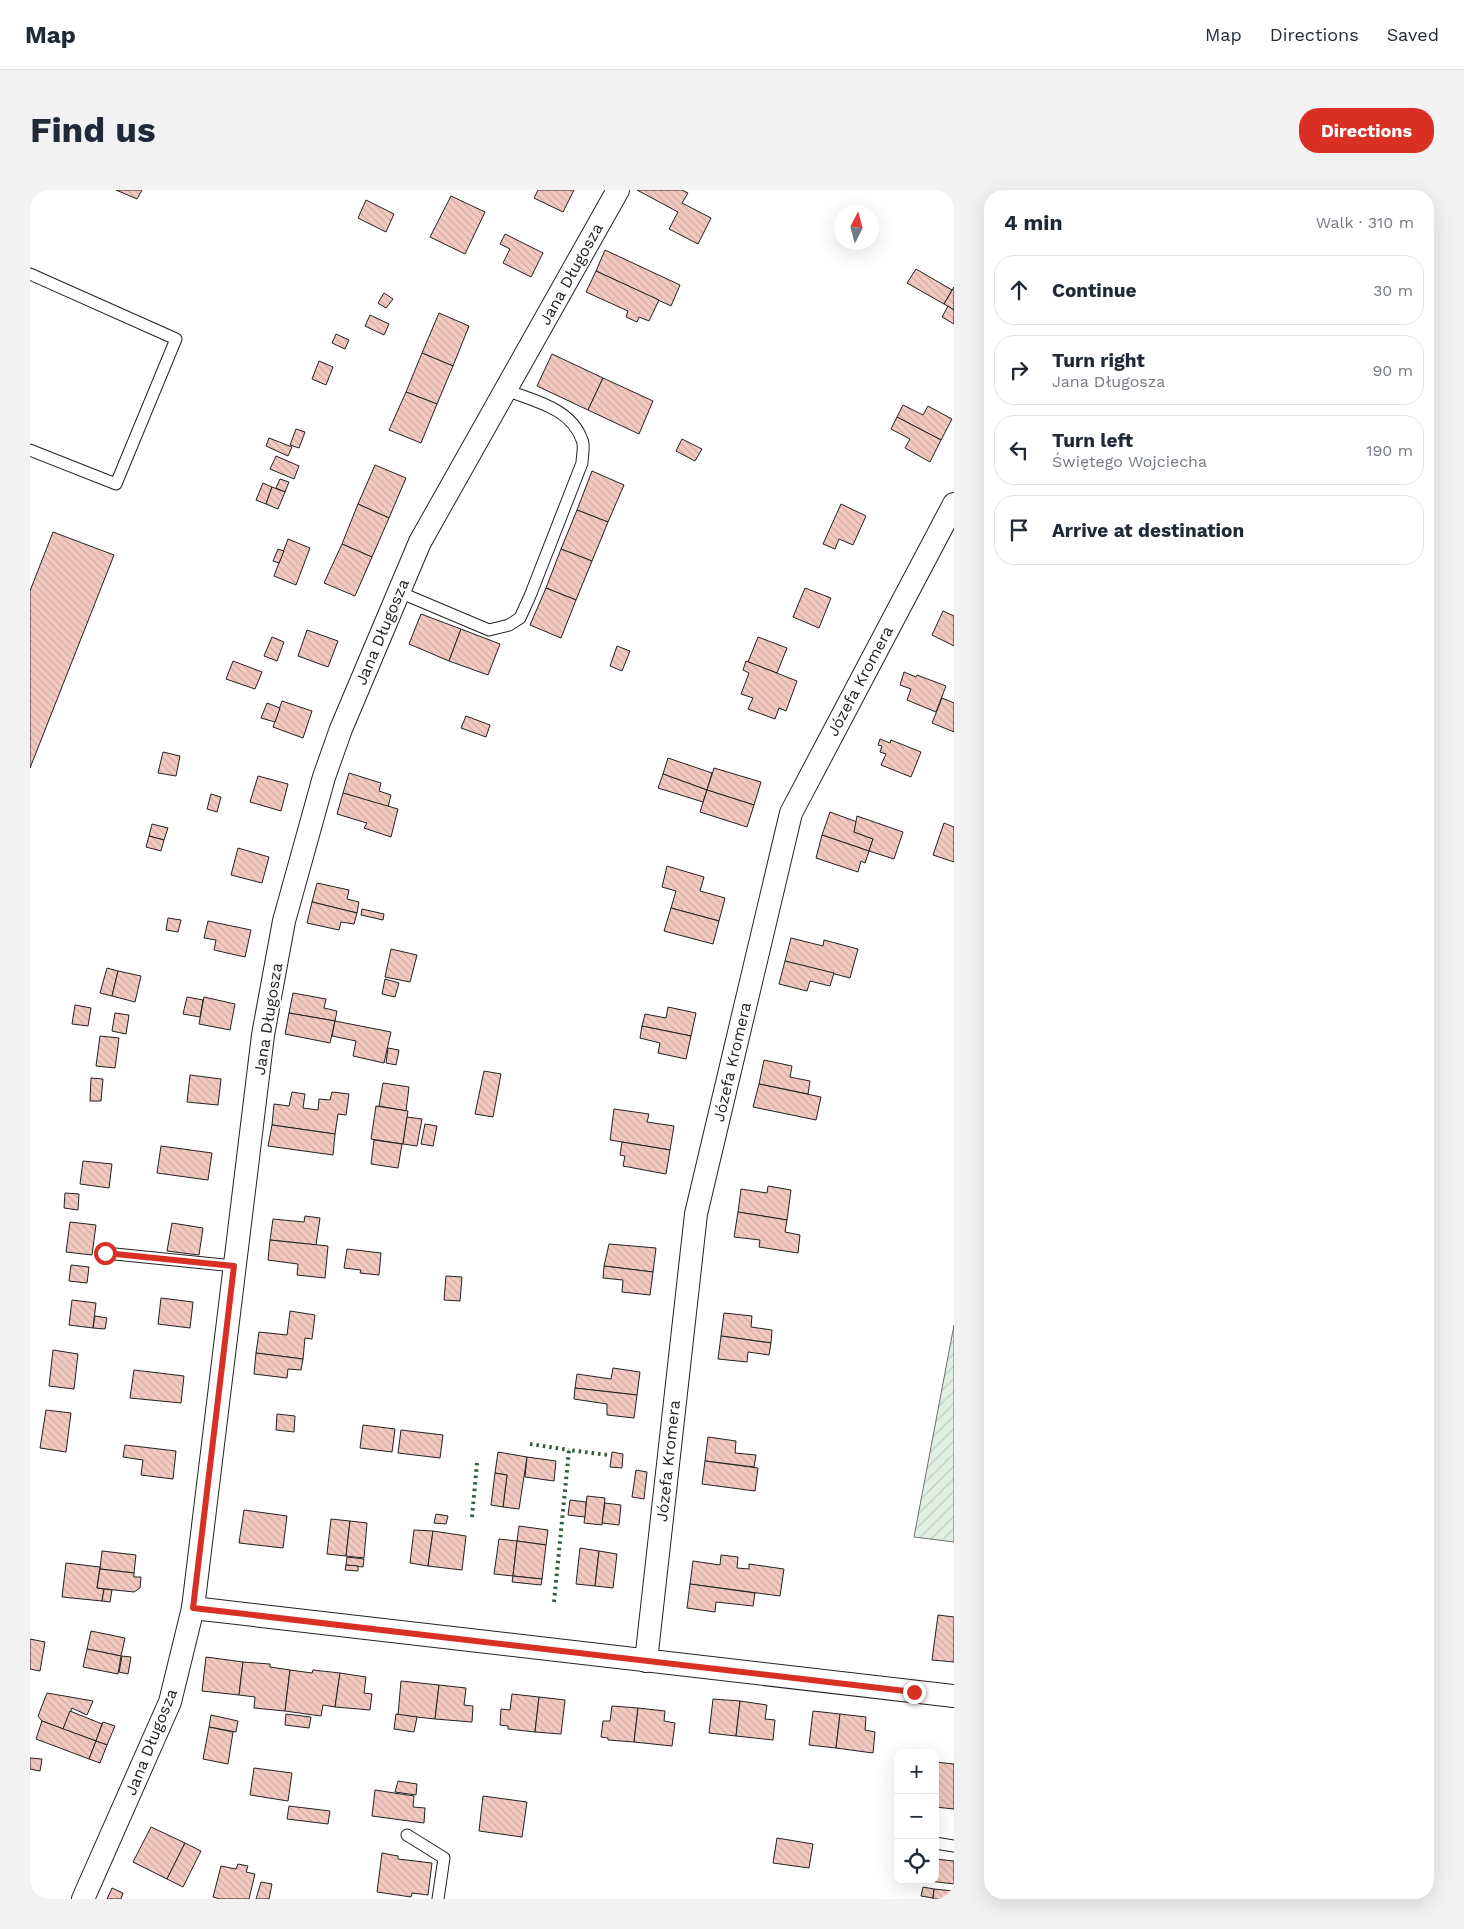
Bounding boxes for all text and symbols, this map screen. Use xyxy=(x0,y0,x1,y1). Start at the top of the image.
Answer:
text: Map xyxy=(25,21,76,49)
text: Map xyxy=(1205,24,1242,45)
text: Directions xyxy=(1270,24,1359,45)
text: Saved xyxy=(1387,24,1439,45)
button: Directions xyxy=(1299,108,1434,153)
text: Find us xyxy=(30,109,156,151)
north arrow xyxy=(834,205,879,250)
text: 4 min xyxy=(1004,210,1062,235)
text: Walk · 310 m xyxy=(1316,213,1414,232)
street label: Jana Długosza xyxy=(535,220,607,328)
icon: ahead xyxy=(1005,276,1033,304)
text: Continue xyxy=(1052,279,1136,302)
text: 30 m xyxy=(1373,281,1413,300)
text: Turn right xyxy=(1052,349,1145,372)
icon: right xyxy=(1005,356,1033,384)
text: 90 m xyxy=(1372,361,1413,380)
text: Jana Długosza xyxy=(1052,372,1165,391)
text: Turn left xyxy=(1052,429,1133,452)
icon: left xyxy=(1005,436,1033,464)
text: 190 m xyxy=(1366,441,1413,460)
text: Świętego Wojciecha xyxy=(1052,452,1207,471)
icon: arrive xyxy=(1005,516,1033,544)
text: Arrive at destination xyxy=(1052,519,1244,542)
street label: Jana Długosza xyxy=(351,576,413,688)
street label: Józefa Kromera xyxy=(823,623,897,739)
street label: Jana Długosza xyxy=(250,962,286,1076)
street label: Józefa Kromera xyxy=(709,1000,755,1124)
route start xyxy=(94,1242,117,1265)
street label: Józefa Kromera xyxy=(652,1399,684,1523)
route end xyxy=(903,1681,926,1704)
street label: Jana Długosza xyxy=(121,1686,181,1798)
map controls xyxy=(894,1749,939,1884)
button: + xyxy=(894,1749,939,1794)
button: − xyxy=(894,1794,939,1839)
button: locate xyxy=(894,1839,939,1884)

